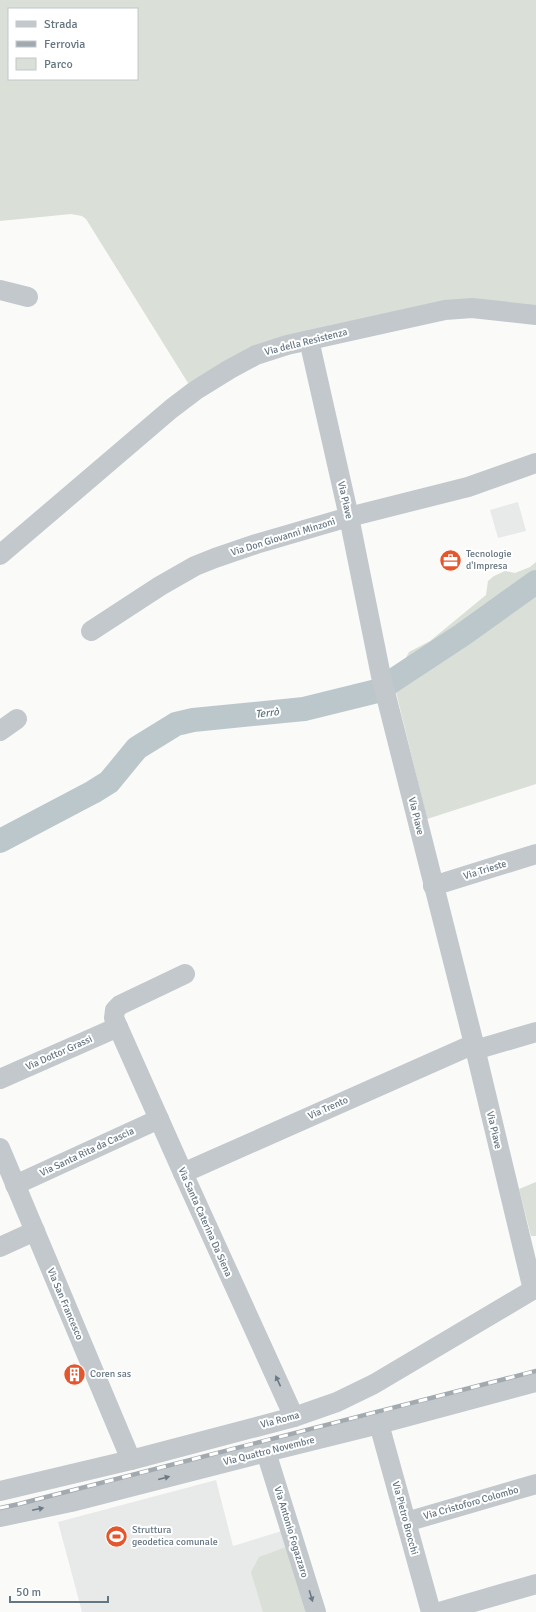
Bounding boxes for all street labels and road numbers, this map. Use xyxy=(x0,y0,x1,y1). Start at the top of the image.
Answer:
street label: Via della Resistenza xyxy=(263,326,349,358)
street label: Via Piave xyxy=(335,480,355,520)
street label: Via Don Giovanni Minzoni xyxy=(229,515,337,559)
street label: Via Piave xyxy=(406,796,426,836)
street label: Via Trieste xyxy=(462,858,508,882)
street label: Via Dottor Grassi xyxy=(24,1033,94,1073)
street label: Via Trento xyxy=(306,1094,350,1122)
street label: Via Piave xyxy=(484,1110,504,1150)
street label: Via Santa Rita da Cascia xyxy=(38,1125,136,1179)
street label: Via Santa Caterina Da Siena xyxy=(175,1165,235,1279)
street label: Via San Francesco xyxy=(44,1266,86,1342)
street label: Via Roma xyxy=(259,1409,301,1431)
street label: Via Quattro Novembre xyxy=(222,1434,316,1468)
street label: Via Pietro Brocchi xyxy=(389,1480,421,1556)
street label: Via Cristoforo Colombo xyxy=(422,1484,520,1522)
street label: Via Antonio Fogazzaro xyxy=(271,1485,311,1579)

